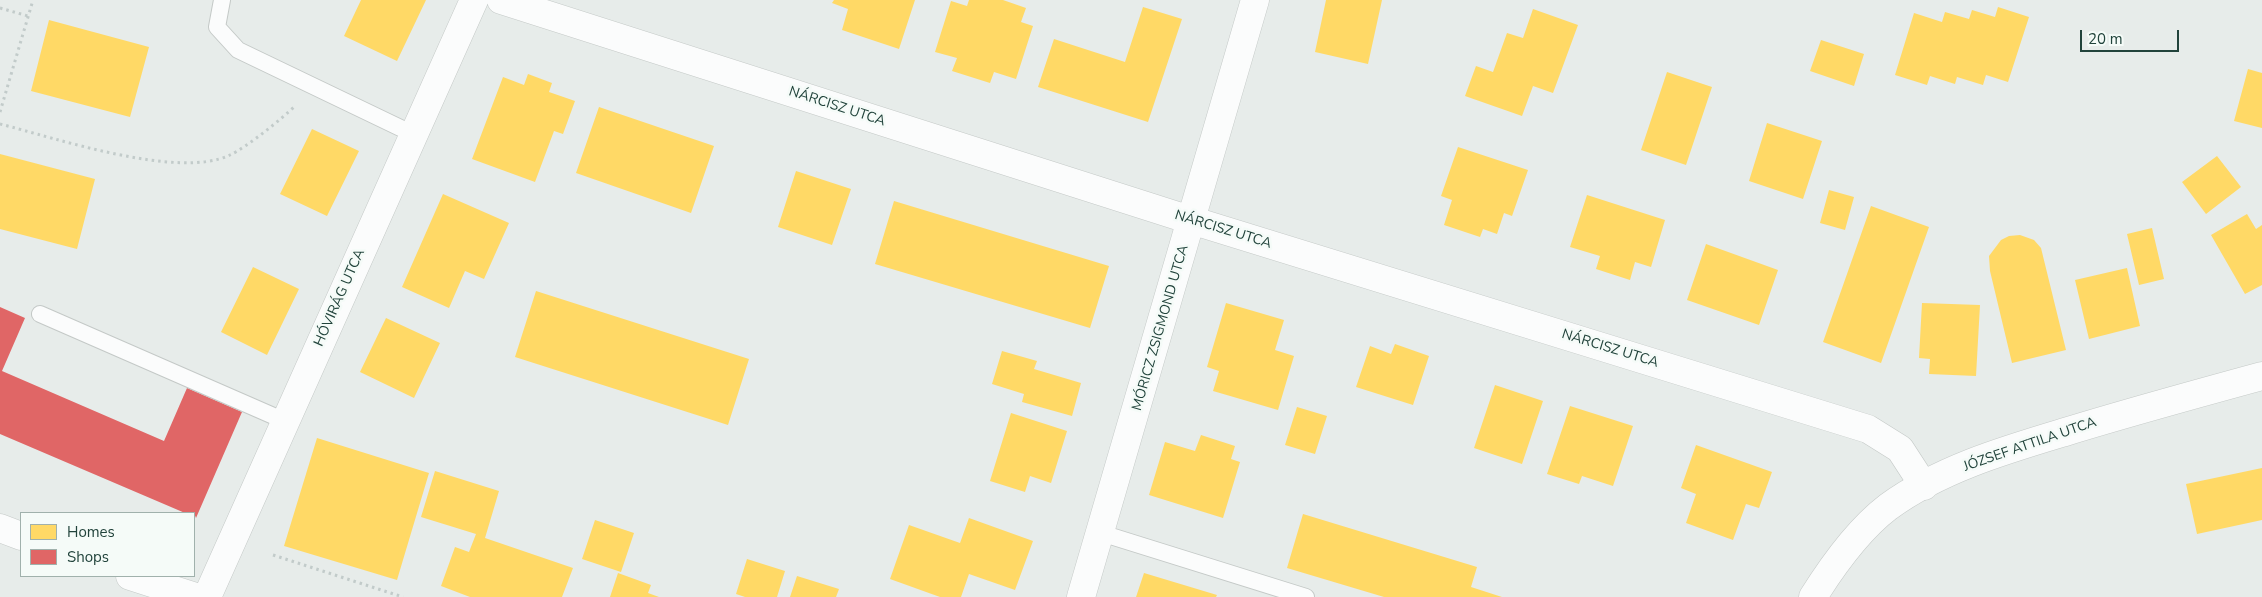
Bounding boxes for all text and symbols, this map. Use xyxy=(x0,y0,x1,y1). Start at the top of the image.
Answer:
scale bar xyxy=(2082,20,2181,52)
text: 20 m xyxy=(2088,29,2123,49)
street label: NÁRCISZ UTCA xyxy=(787,83,887,131)
street label: NÁRCISZ UTCA xyxy=(1172,207,1274,253)
street label: MÓRICZ ZSIGMOND UTCA xyxy=(1129,243,1193,413)
street label: HÓVIRÁG UTCA xyxy=(311,247,369,349)
street label: NÁRCISZ UTCA xyxy=(1559,326,1661,372)
street label: JÓZSEF ATTILA UTCA xyxy=(1961,414,2099,476)
legend xyxy=(20,512,195,577)
text: Homes xyxy=(67,522,115,542)
text: Shops xyxy=(67,547,109,567)

